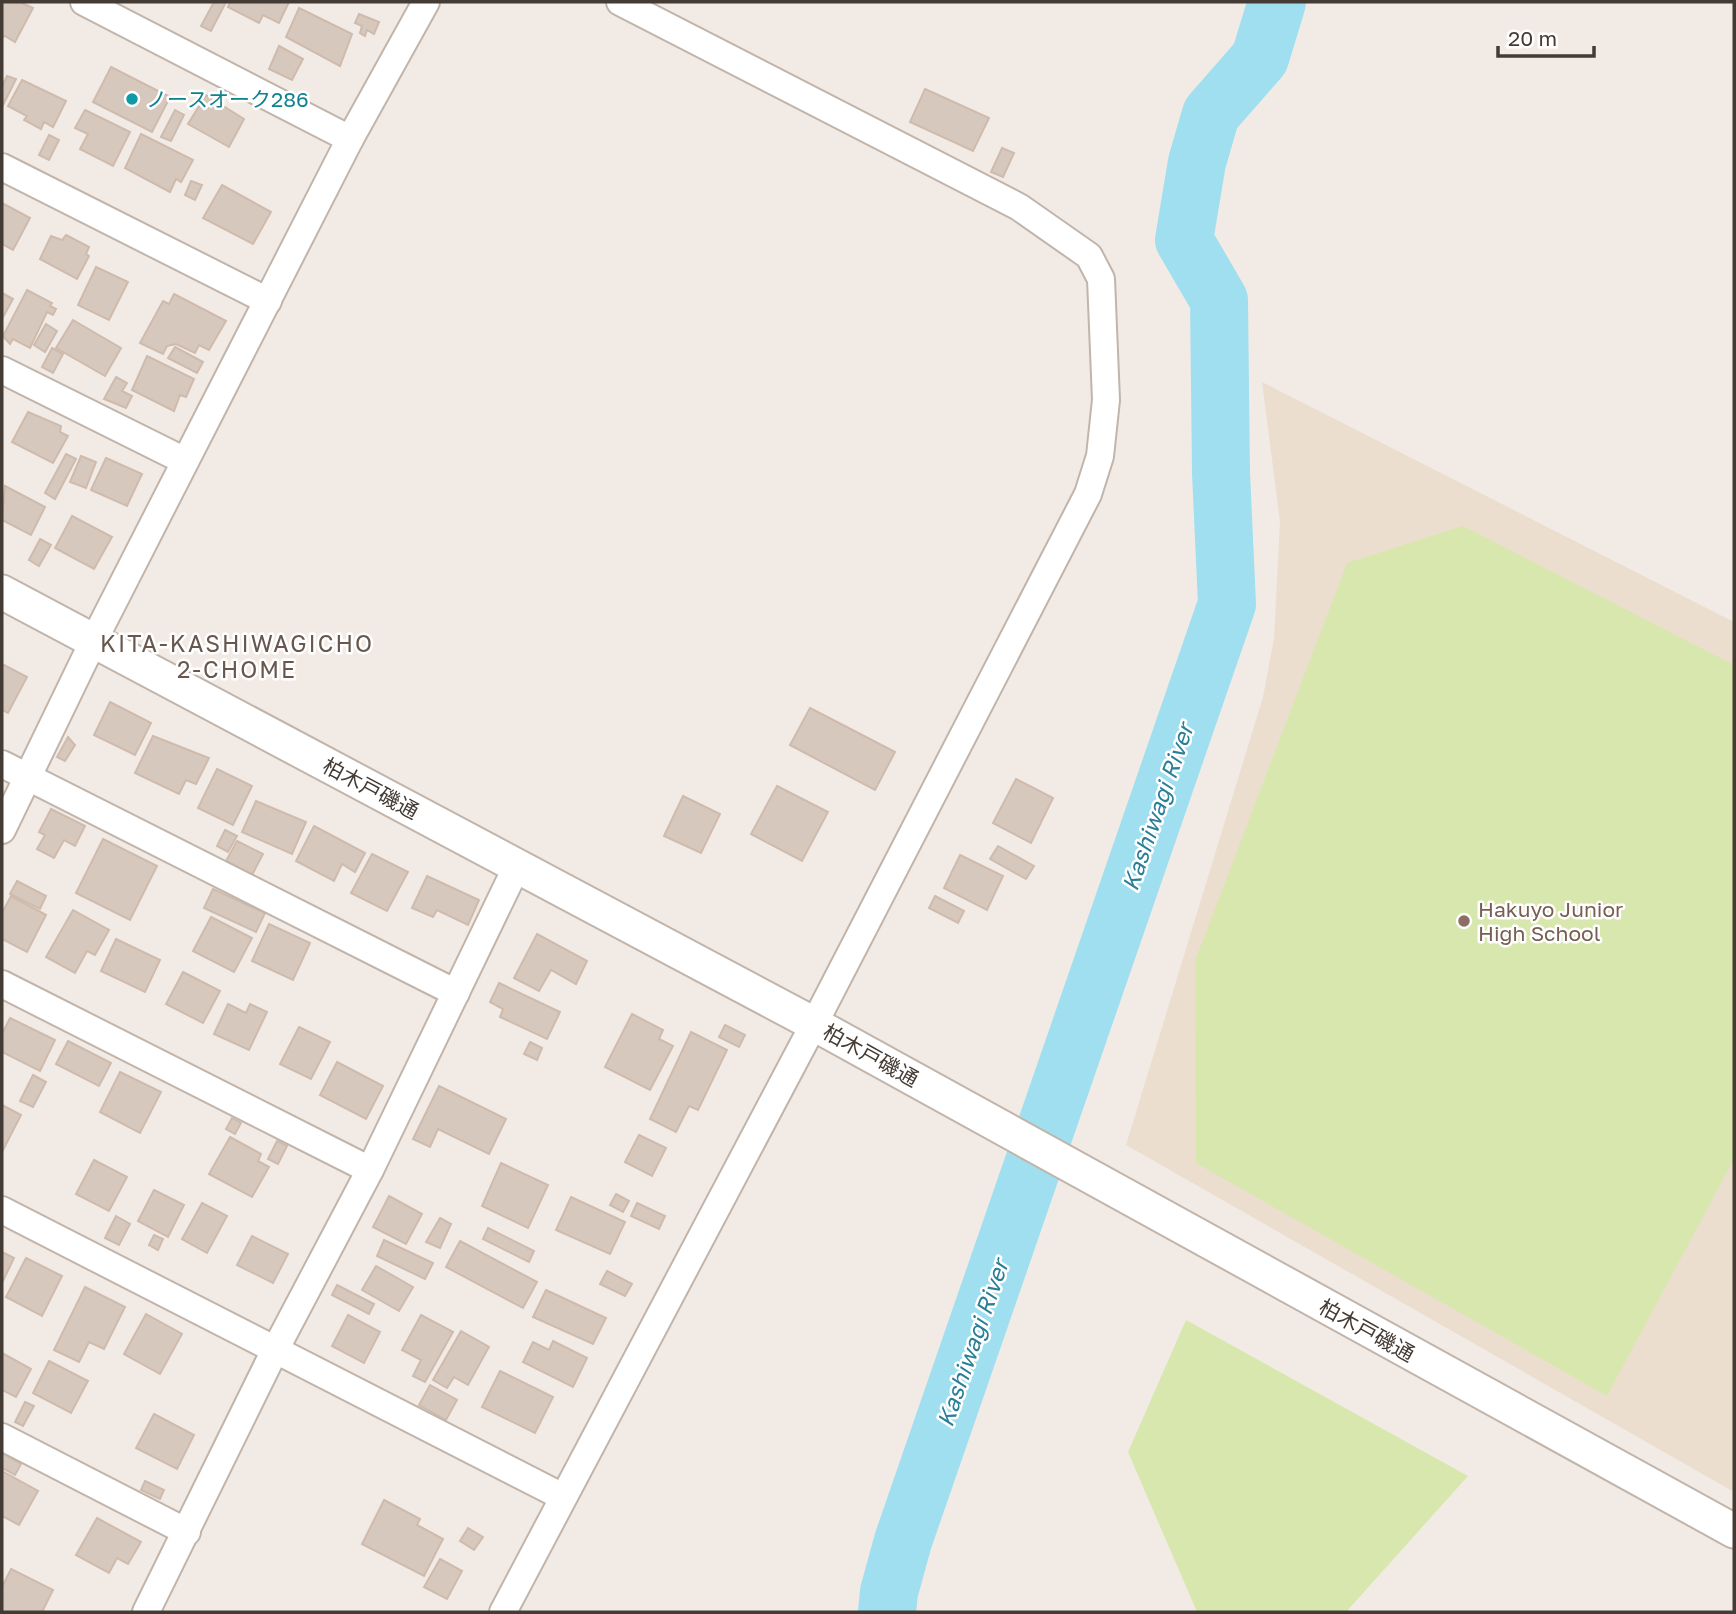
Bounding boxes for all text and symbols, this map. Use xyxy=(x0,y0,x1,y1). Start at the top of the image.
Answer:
scale bar xyxy=(1498,14,1594,58)
text: 20 m xyxy=(1508,25,1557,51)
place label: ノースオーク286 xyxy=(146,86,309,112)
marker: ノースオーク286 xyxy=(124,91,140,107)
district label: KITA-KASHIWAGICHO 2-CHOME xyxy=(100,629,374,683)
water label: Kashiwagi River xyxy=(1115,717,1200,894)
street label: 柏木戸磯通 xyxy=(319,752,423,824)
place label: Hakuyo Junior High School xyxy=(1478,896,1623,946)
marker: Hakuyo Junior High School xyxy=(1456,913,1472,929)
street label: 柏木戸磯通 xyxy=(819,1018,923,1092)
water label: Kashiwagi River xyxy=(930,1253,1015,1430)
street label: 柏木戸磯通 xyxy=(1315,1293,1419,1367)

